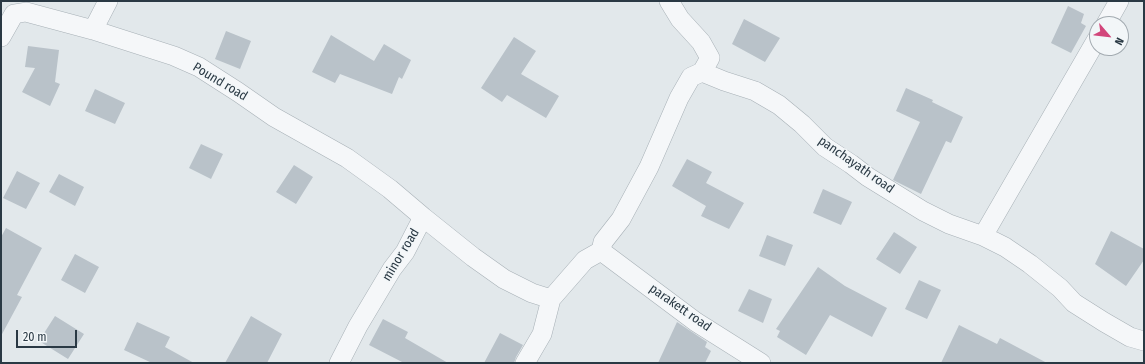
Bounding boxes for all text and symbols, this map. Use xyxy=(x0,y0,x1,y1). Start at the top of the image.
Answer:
north arrow xyxy=(1089,16,1129,56)
text: N xyxy=(1112,35,1126,47)
street label: Pound road xyxy=(190,60,250,104)
street label: panchayath road xyxy=(815,133,897,197)
street label: minor road xyxy=(379,226,423,284)
street label: parakett road xyxy=(646,281,714,335)
scale bar xyxy=(18,322,79,348)
text: 20 m xyxy=(23,330,47,344)

